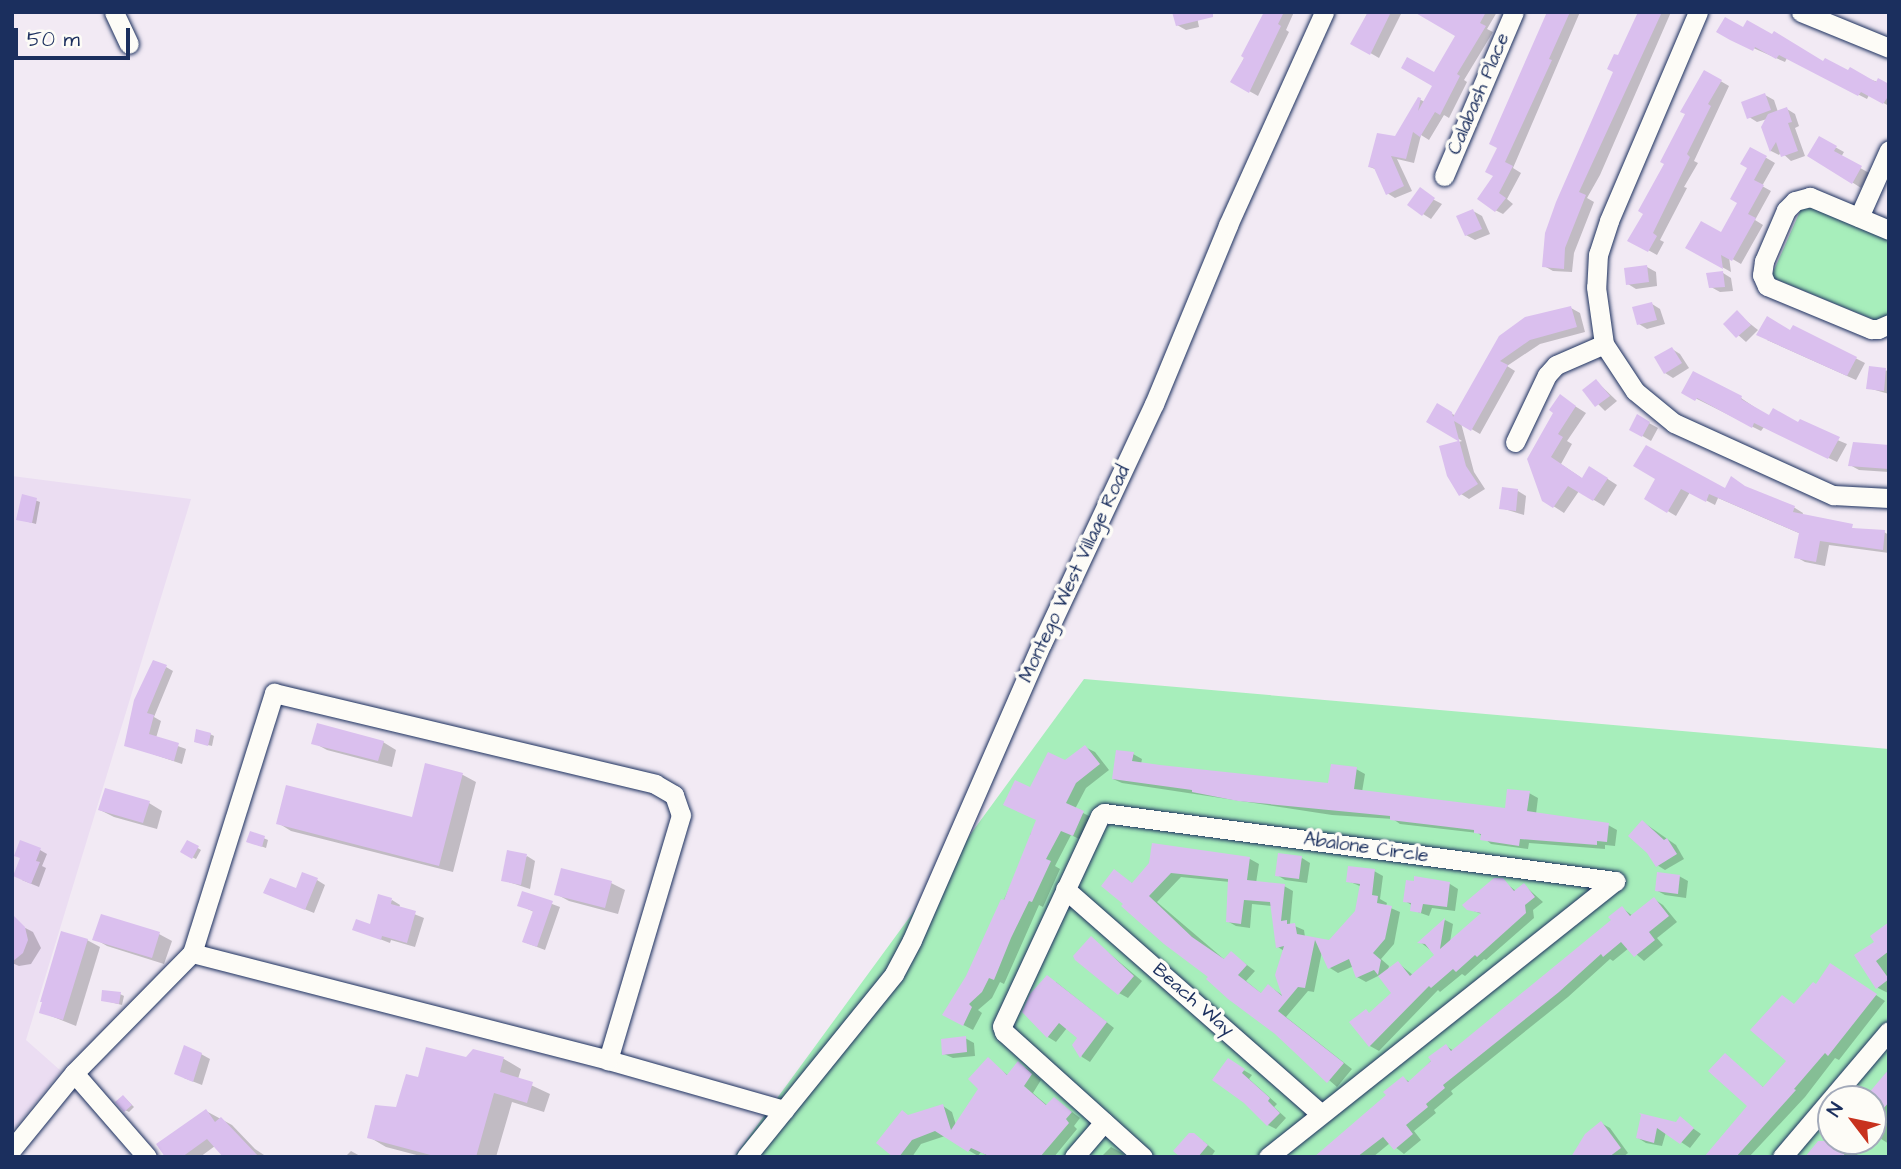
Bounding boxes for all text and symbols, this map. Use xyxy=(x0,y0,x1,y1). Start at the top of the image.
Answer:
scale bar xyxy=(18,14,133,58)
text: 50 m xyxy=(27,25,80,54)
street label: Calabash Place xyxy=(1443,30,1515,158)
street label: Montego West Village Road xyxy=(1015,462,1135,686)
street label: Abalone Circle xyxy=(1302,828,1430,868)
street label: Beach Way xyxy=(1148,958,1238,1042)
north arrow xyxy=(1817,1085,1887,1155)
text: N xyxy=(1821,1097,1850,1122)

